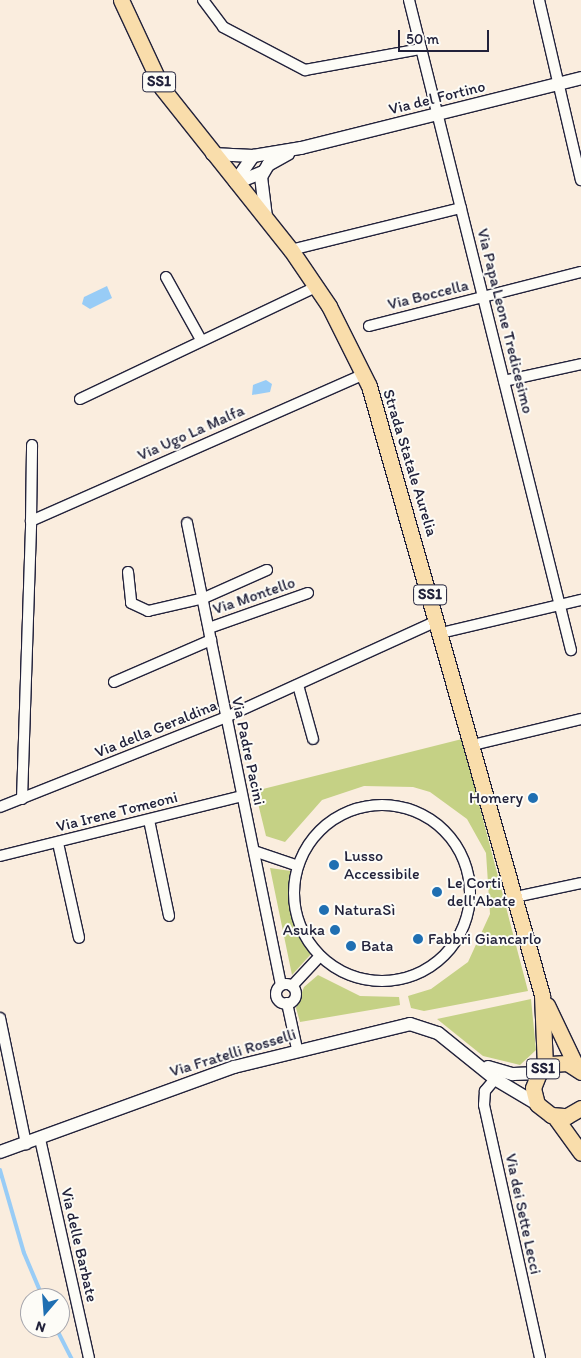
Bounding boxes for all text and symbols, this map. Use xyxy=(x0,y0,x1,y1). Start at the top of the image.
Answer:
scale bar xyxy=(401,20,492,52)
text: 50 m xyxy=(406,30,439,48)
road number: SS1 xyxy=(142,70,176,94)
street label: Via del Fortino xyxy=(387,77,487,119)
street label: Via Papa Leone Tredicesimo xyxy=(473,227,537,415)
street label: Via Boccella xyxy=(385,276,471,314)
street label: Strada Statale Aurelia xyxy=(379,387,441,539)
street label: Via Ugo La Malfa xyxy=(135,401,247,465)
street label: Via Montello xyxy=(210,573,298,619)
road number: SS1 xyxy=(412,582,448,608)
street label: Via della Geraldina xyxy=(92,696,220,762)
street label: Via Padre Pacini xyxy=(227,696,269,806)
street label: Via Irene Tomeoni xyxy=(55,788,179,836)
place label: Homery xyxy=(469,788,523,808)
marker: Homery xyxy=(527,792,539,804)
place label: Lusso Accessibile xyxy=(344,846,420,884)
marker: Lusso Accessibile xyxy=(328,859,340,871)
place label: Le Corti dell'Abate xyxy=(447,873,516,911)
marker: Le Corti dell'Abate xyxy=(431,886,443,898)
place label: NaturaSì xyxy=(334,900,395,920)
marker: NaturaSì xyxy=(318,904,330,916)
place label: Asuka xyxy=(283,920,325,940)
marker: Asuka xyxy=(329,924,341,936)
place label: Fabbri Giancarlo xyxy=(428,929,541,949)
marker: Fabbri Giancarlo xyxy=(412,933,424,945)
place label: Bata xyxy=(361,936,393,956)
marker: Bata xyxy=(345,940,357,952)
street label: Via Fratelli Rosselli xyxy=(168,1025,298,1081)
road number: SS1 xyxy=(526,1056,560,1082)
street label: Via dei Sette Lecci xyxy=(501,1152,545,1276)
street label: Via delle Barbate xyxy=(57,1186,101,1304)
north arrow xyxy=(20,1288,70,1338)
text: N xyxy=(33,1317,48,1336)

